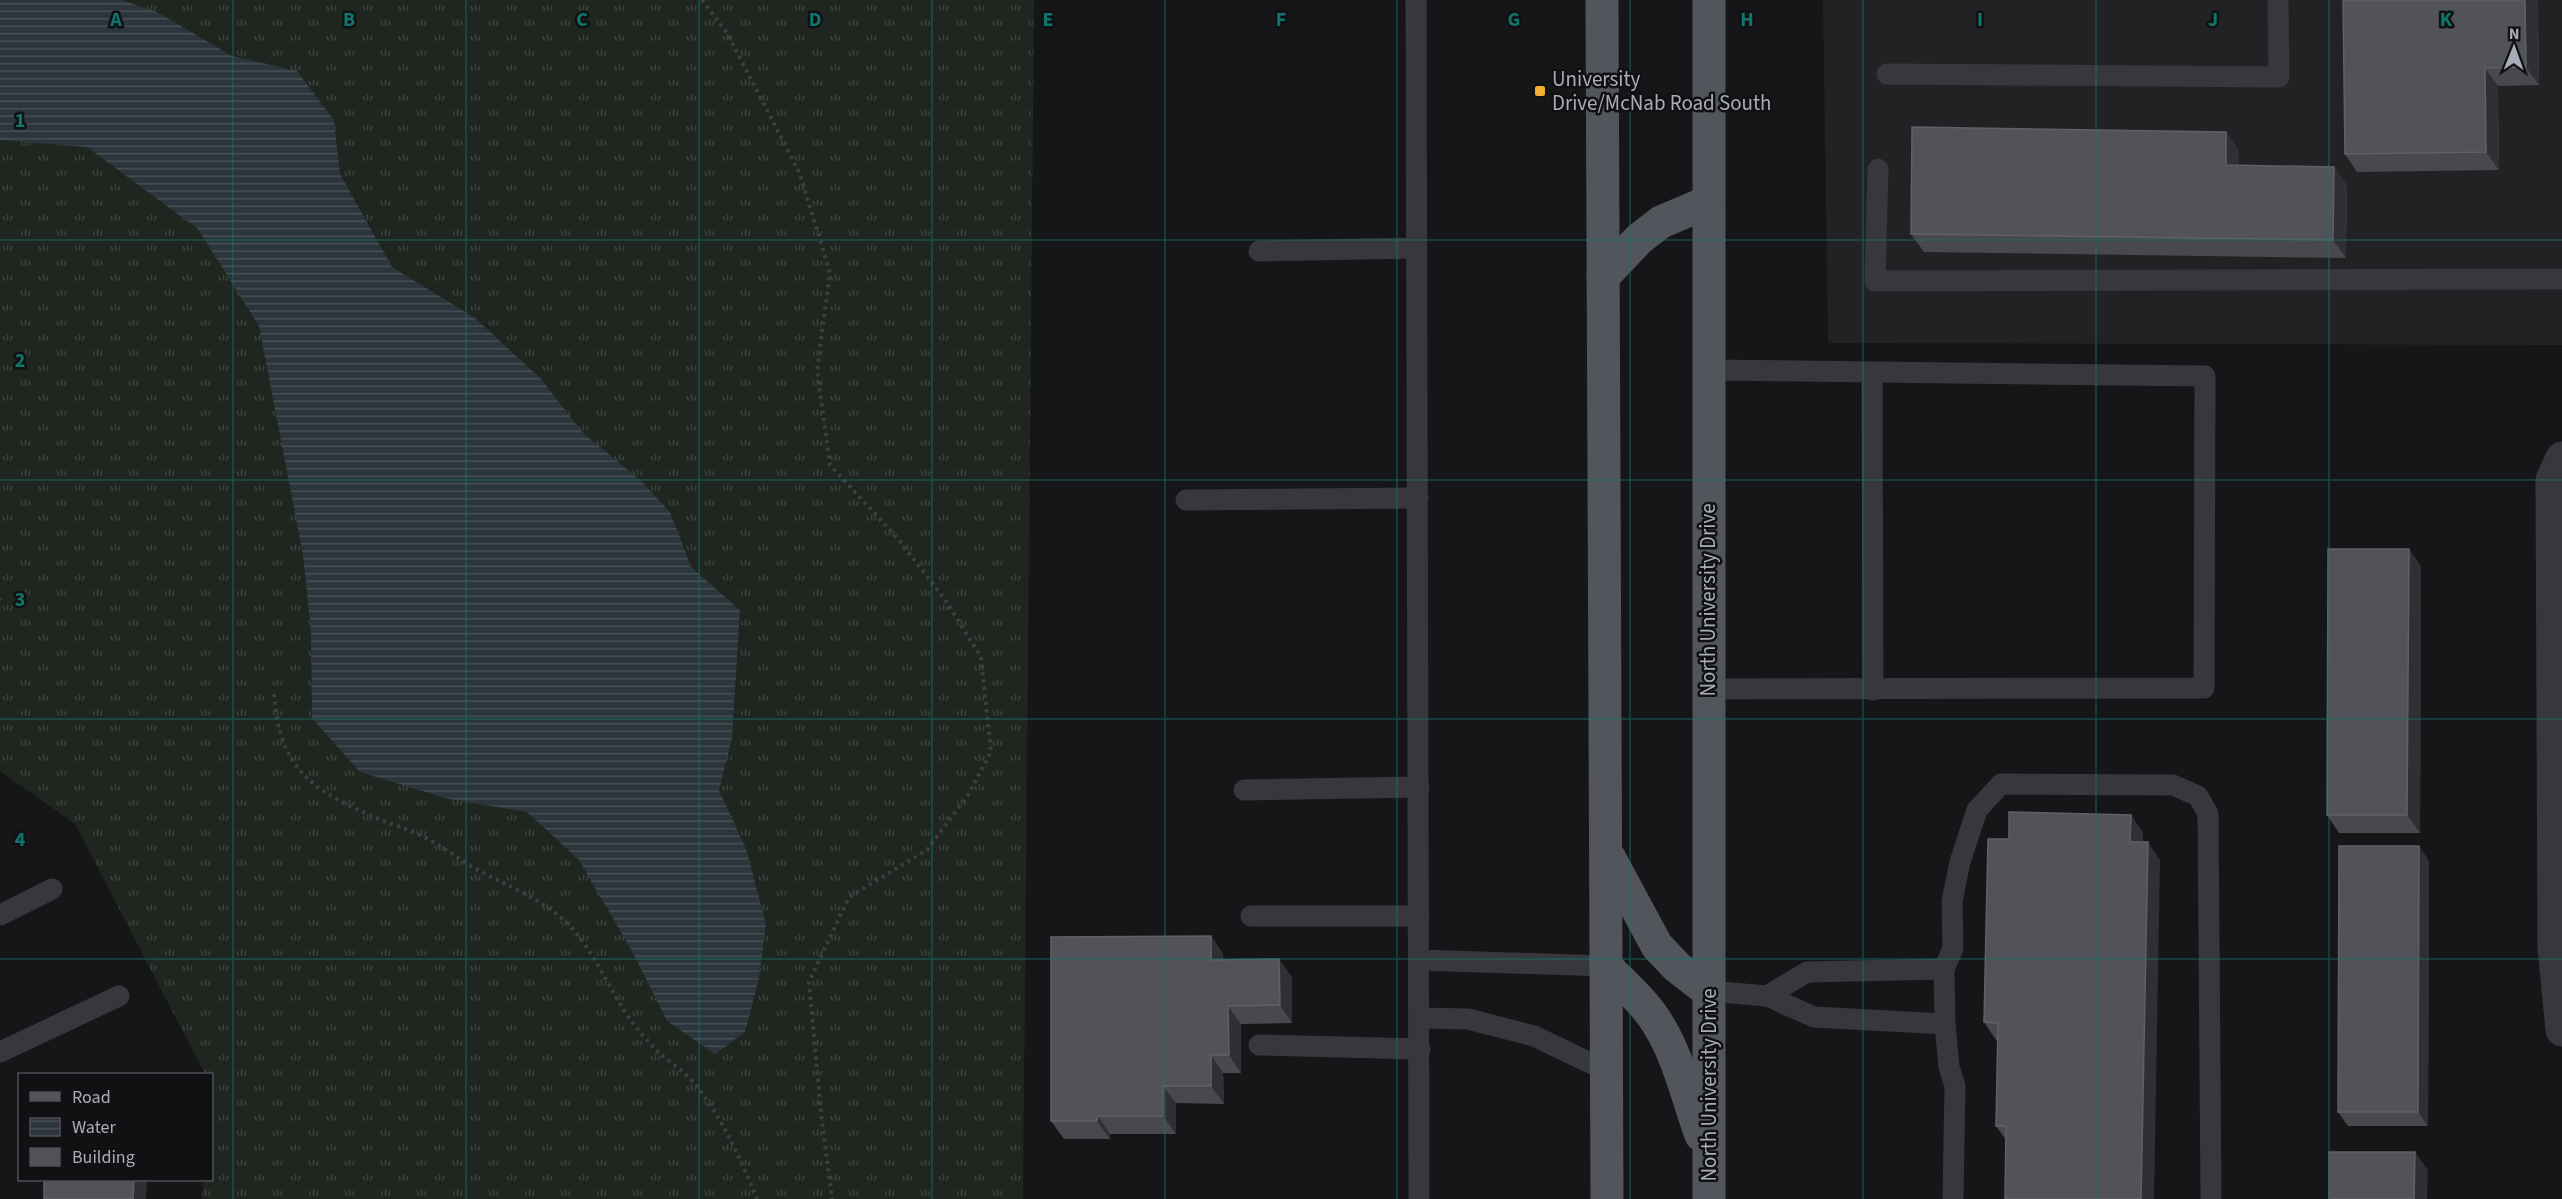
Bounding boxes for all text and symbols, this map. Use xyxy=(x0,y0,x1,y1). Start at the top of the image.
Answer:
text: A xyxy=(109,6,122,34)
text: B xyxy=(343,6,355,34)
text: C xyxy=(576,6,588,34)
text: D xyxy=(809,6,821,34)
text: E xyxy=(1043,6,1053,34)
text: F xyxy=(1276,6,1286,34)
text: G xyxy=(1508,6,1520,34)
text: H xyxy=(1740,6,1754,34)
text: I xyxy=(1977,6,1983,34)
text: J xyxy=(2208,6,2218,34)
text: K xyxy=(2440,6,2453,34)
north arrow xyxy=(2484,18,2544,78)
text: N xyxy=(2509,23,2520,45)
place label: University Drive/McNab Road South xyxy=(1552,64,1772,118)
marker: University Drive/McNab Road South xyxy=(1533,84,1547,98)
text: 1 xyxy=(15,107,25,135)
text: 2 xyxy=(15,347,25,375)
street label: North University Drive xyxy=(1693,503,1723,697)
text: 3 xyxy=(15,586,25,614)
text: 4 xyxy=(15,826,26,854)
street label: North University Drive xyxy=(1694,988,1724,1182)
legend xyxy=(18,1073,213,1181)
text: Road xyxy=(72,1085,111,1110)
text: Water xyxy=(72,1115,116,1140)
text: Building xyxy=(72,1145,135,1170)

